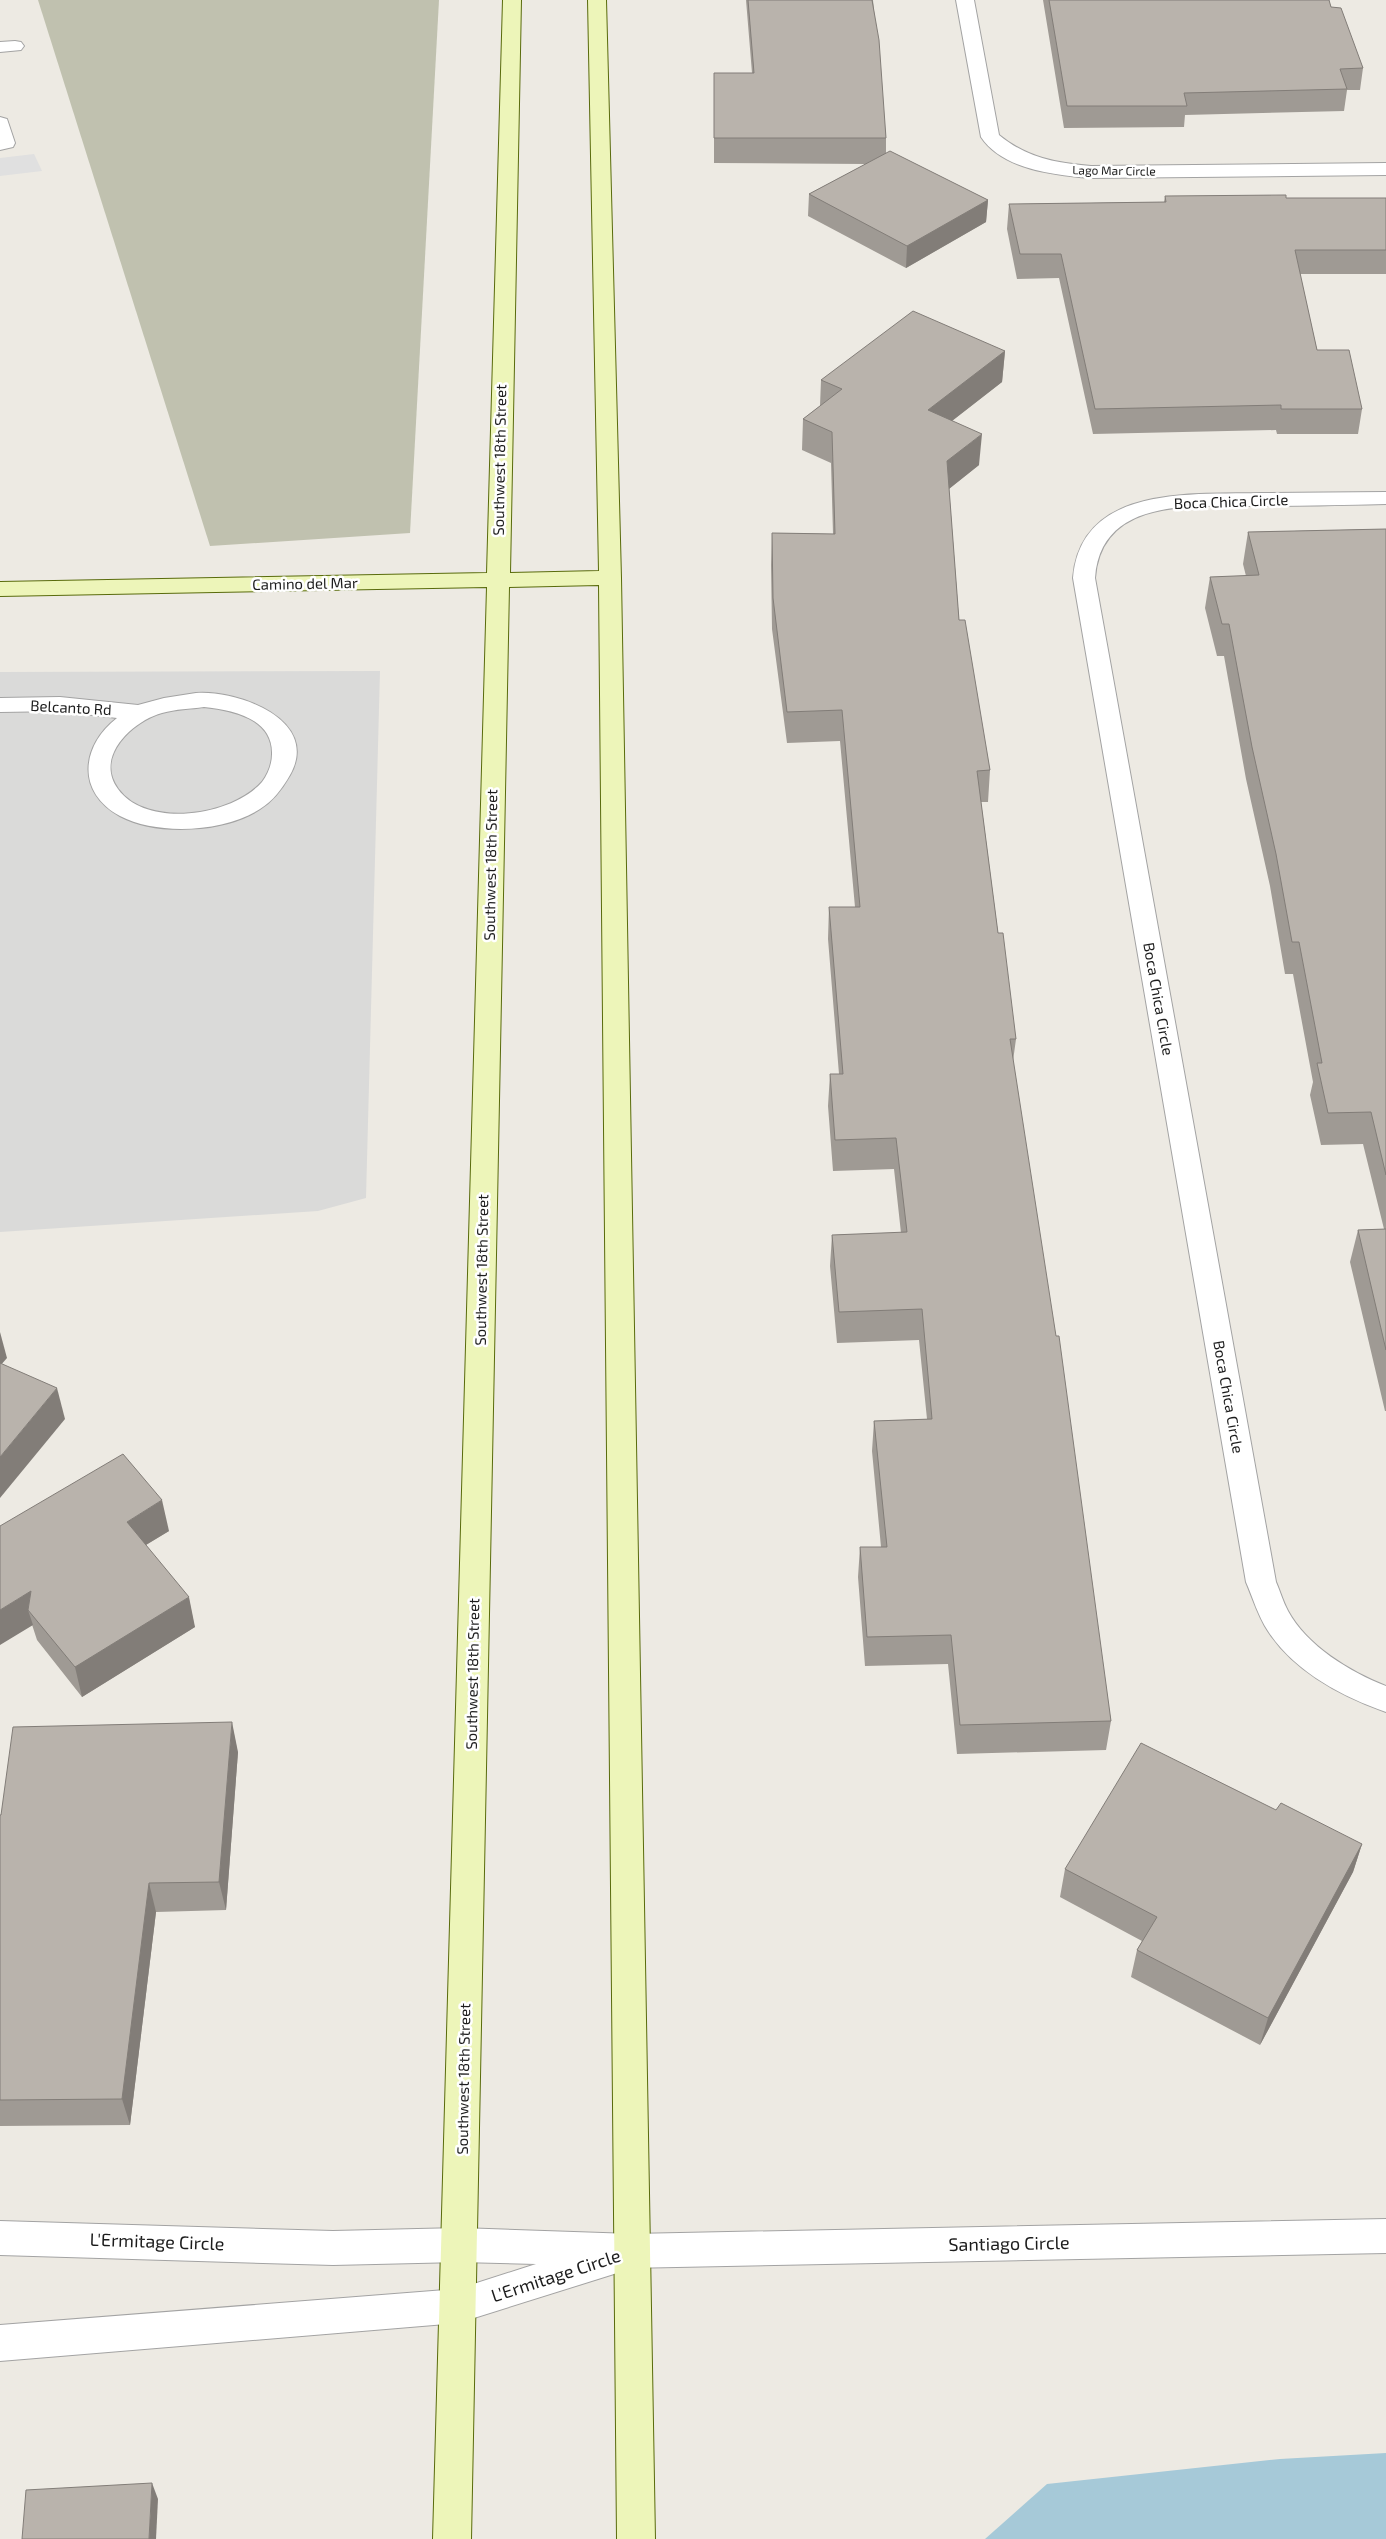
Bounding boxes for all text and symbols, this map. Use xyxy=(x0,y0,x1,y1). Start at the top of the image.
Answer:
street label: Lago Mar Circle xyxy=(1072,162,1156,178)
street label: Southwest 18th Street xyxy=(489,384,509,536)
street label: Boca Chica Circle xyxy=(1173,490,1289,512)
street label: Camino del Mar xyxy=(252,573,358,593)
street label: Belcanto Rd xyxy=(30,696,112,718)
street label: Southwest 18th Street xyxy=(480,789,500,941)
street label: Boca Chica Circle xyxy=(1140,941,1178,1057)
street label: Southwest 18th Street xyxy=(471,1194,491,1346)
street label: Boca Chica Circle xyxy=(1210,1339,1248,1455)
street label: Southwest 18th Street xyxy=(462,1598,482,1750)
street label: Southwest 18th Street xyxy=(453,2003,473,2155)
street label: L'Ermitage Circle xyxy=(89,2228,225,2254)
street label: Santiago Circle xyxy=(948,2231,1070,2255)
street label: L'Ermitage Circle xyxy=(488,2244,623,2306)

